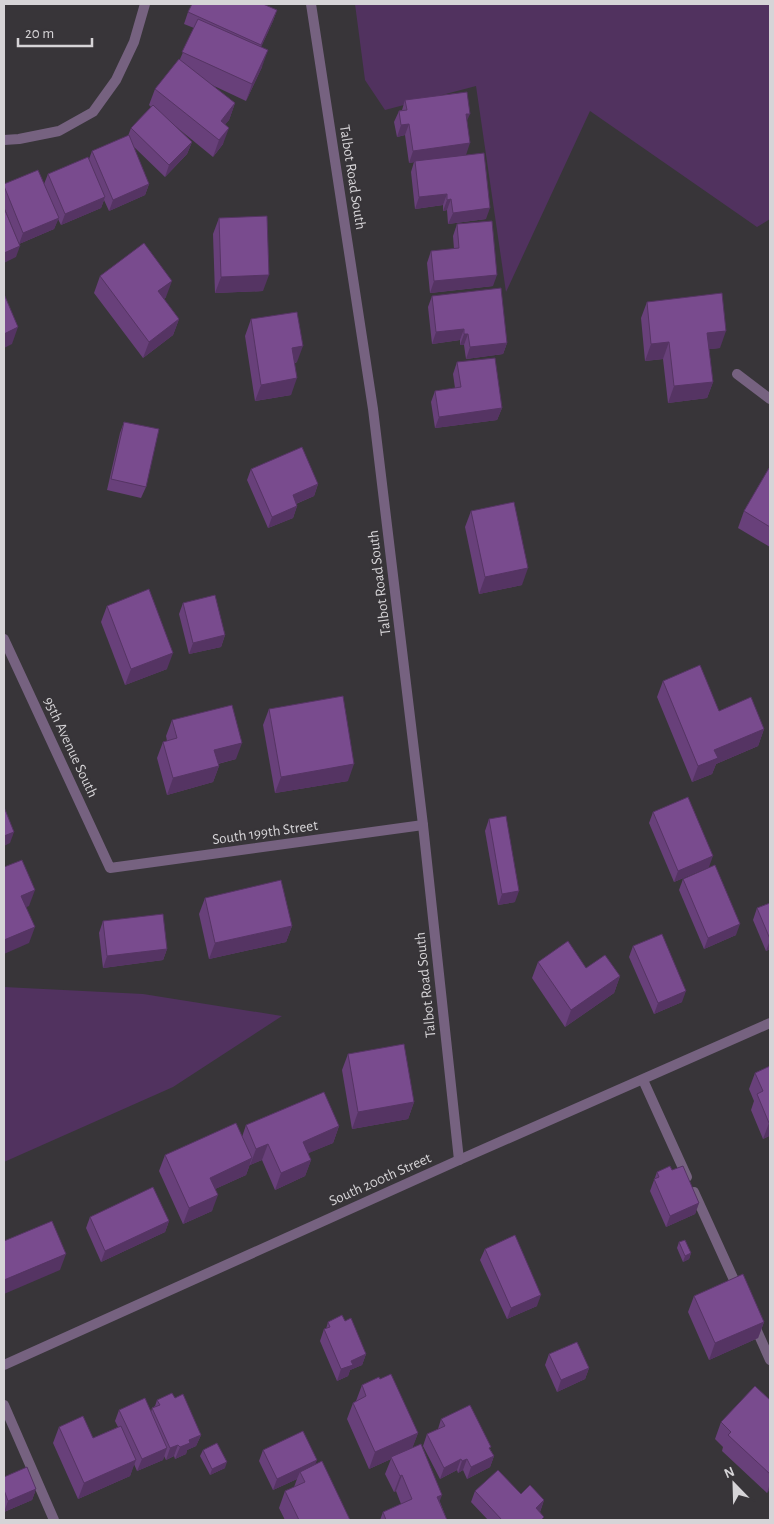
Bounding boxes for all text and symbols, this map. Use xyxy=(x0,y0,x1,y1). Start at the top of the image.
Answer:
scale bar xyxy=(18,15,91,47)
text: 20 m xyxy=(25,26,54,41)
street label: Talbot Road South xyxy=(337,124,368,231)
street label: Talbot Road South xyxy=(366,529,393,636)
street label: 95th Avenue South xyxy=(41,695,100,800)
street label: South 199th Street xyxy=(211,818,319,847)
street label: Talbot Road South xyxy=(412,931,438,1038)
street label: South 200th Street xyxy=(327,1150,434,1209)
north arrow xyxy=(709,1459,759,1509)
text: N xyxy=(722,1465,737,1481)

